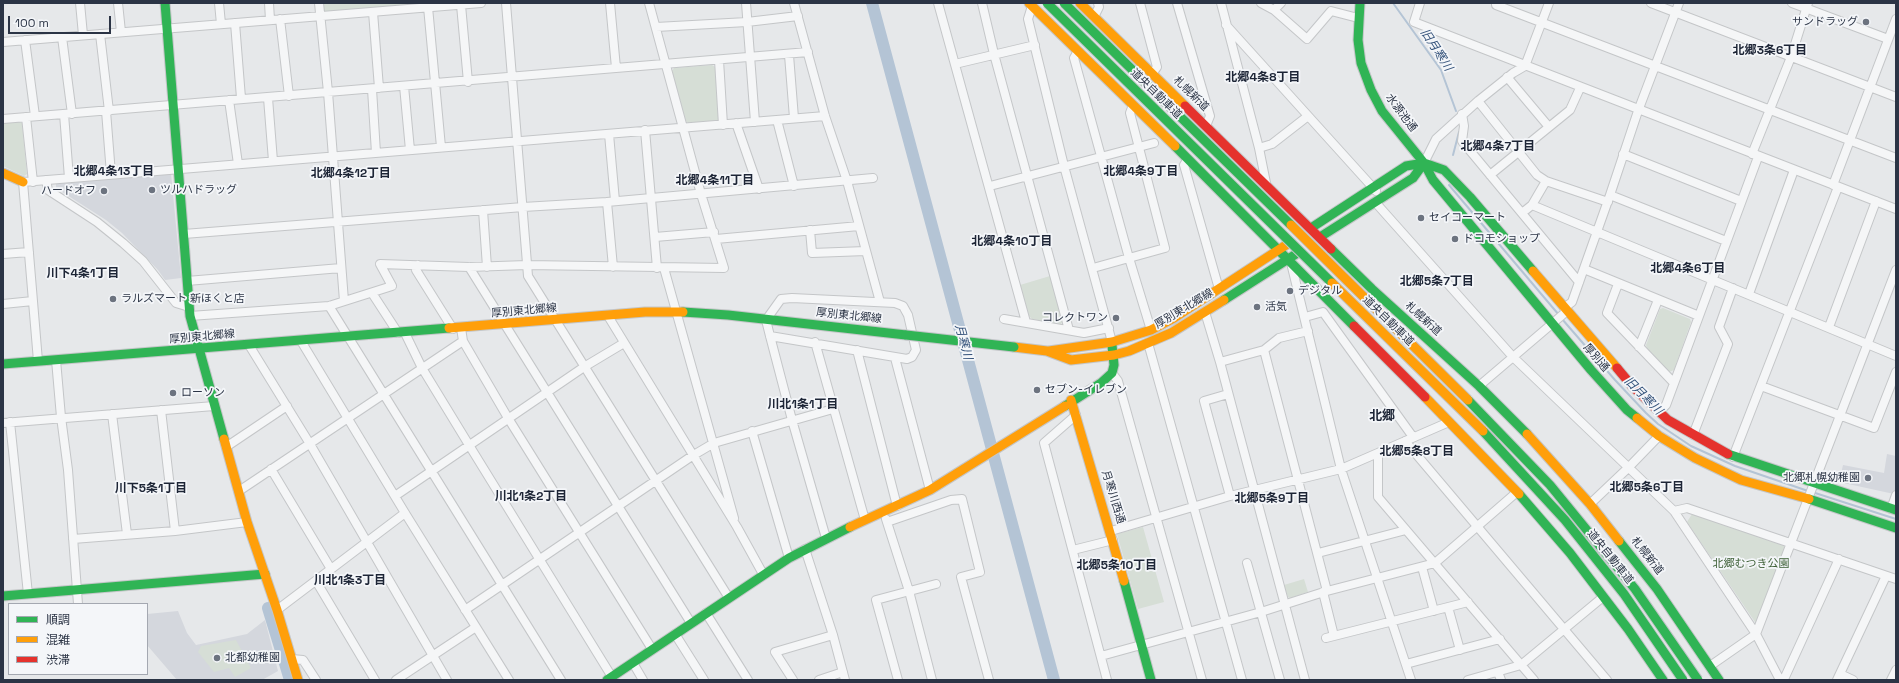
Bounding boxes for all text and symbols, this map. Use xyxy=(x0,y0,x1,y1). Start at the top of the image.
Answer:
scale bar xyxy=(10,8,113,34)
text: 100 m xyxy=(15,15,49,31)
place label: サンドラッグ xyxy=(1792,15,1858,29)
marker: サンドラッグ xyxy=(1861,17,1871,27)
water label: 旧月寒川 xyxy=(1417,26,1455,74)
district label: 北郷3条6丁目 xyxy=(1733,44,1807,58)
street label: 道央自動車道 xyxy=(1128,66,1184,122)
district label: 北郷4条8丁目 xyxy=(1226,71,1300,85)
street label: 札幌新道 xyxy=(1171,74,1211,114)
street label: 水源池通 xyxy=(1382,91,1420,135)
district label: 北郷4条7丁目 xyxy=(1461,140,1535,154)
district label: 北郷4条13丁目 xyxy=(74,165,154,179)
district label: 北郷4条9丁目 xyxy=(1103,165,1179,179)
district label: 北郷4条12丁目 xyxy=(311,167,391,181)
district label: 北郷4条11丁目 xyxy=(676,174,754,188)
place label: ツルハドラッグ xyxy=(160,183,237,197)
place label: ハードオフ xyxy=(41,184,96,198)
marker: ツルハドラッグ xyxy=(147,185,157,195)
marker: ハードオフ xyxy=(99,186,109,196)
place label: セイコーマート xyxy=(1429,211,1506,225)
marker: セイコーマート xyxy=(1416,213,1426,223)
place label: ドコモショップ xyxy=(1463,232,1540,246)
marker: ドコモショップ xyxy=(1450,234,1460,244)
district label: 北郷4条10丁目 xyxy=(972,235,1052,249)
district label: 北郷4条6丁目 xyxy=(1650,262,1726,276)
district label: 川下4条1丁目 xyxy=(46,267,120,281)
district label: 北郷5条7丁目 xyxy=(1400,275,1474,289)
place label: デジタル xyxy=(1298,284,1342,298)
street label: 厚別東北郷線 xyxy=(1152,286,1216,332)
marker: デジタル xyxy=(1285,286,1295,296)
place label: ラルズマート 新ほくと店 xyxy=(121,292,245,306)
street label: 道央自動車道 xyxy=(1360,293,1416,349)
marker: ラルズマート 新ほくと店 xyxy=(108,294,118,304)
street label: 札幌新道 xyxy=(1402,299,1444,339)
place label: 活気 xyxy=(1265,300,1287,314)
street label: 厚別東北郷線 xyxy=(491,302,557,320)
marker: 活気 xyxy=(1252,302,1262,312)
street label: 厚別東北郷線 xyxy=(815,306,883,326)
place label: コレクトワン xyxy=(1042,311,1108,325)
marker: コレクトワン xyxy=(1111,313,1121,323)
water label: 月寒川 xyxy=(951,323,975,361)
street label: 厚別東北郷線 xyxy=(169,328,235,346)
street label: 厚別通 xyxy=(1580,341,1612,375)
water label: 旧月寒川 xyxy=(1621,374,1665,418)
place label: セブン-イレブン xyxy=(1045,383,1127,397)
marker: セブン-イレブン xyxy=(1032,385,1042,395)
place label: ローソン xyxy=(181,386,225,400)
marker: ローソン xyxy=(168,388,178,398)
district label: 川北1条1丁目 xyxy=(768,398,838,412)
district label: 北郷 xyxy=(1369,408,1395,424)
district label: 北郷5条8丁目 xyxy=(1380,445,1454,459)
street label: 月寒川西通 xyxy=(1099,469,1127,525)
place label: 北郷札幌幼稚園 xyxy=(1783,471,1860,485)
marker: 北郷札幌幼稚園 xyxy=(1863,473,1873,483)
district label: 北郷5条6丁目 xyxy=(1610,481,1684,495)
district label: 川下5条1丁目 xyxy=(115,482,187,496)
district label: 川北1条2丁目 xyxy=(495,490,567,504)
district label: 北郷5条9丁目 xyxy=(1235,492,1309,506)
street label: 道央自動車道 xyxy=(1584,527,1636,587)
street label: 札幌新道 xyxy=(1628,535,1666,577)
park label: 北郷むつき公園 xyxy=(1713,557,1789,571)
district label: 北郷5条10丁目 xyxy=(1077,559,1157,573)
district label: 川北1条3丁目 xyxy=(314,574,386,588)
legend xyxy=(8,603,148,675)
text: 順調 xyxy=(46,612,70,628)
text: 混雑 xyxy=(46,632,70,648)
place label: 北都幼稚園 xyxy=(225,651,280,665)
text: 渋滞 xyxy=(46,652,70,668)
marker: 北都幼稚園 xyxy=(212,653,222,663)

